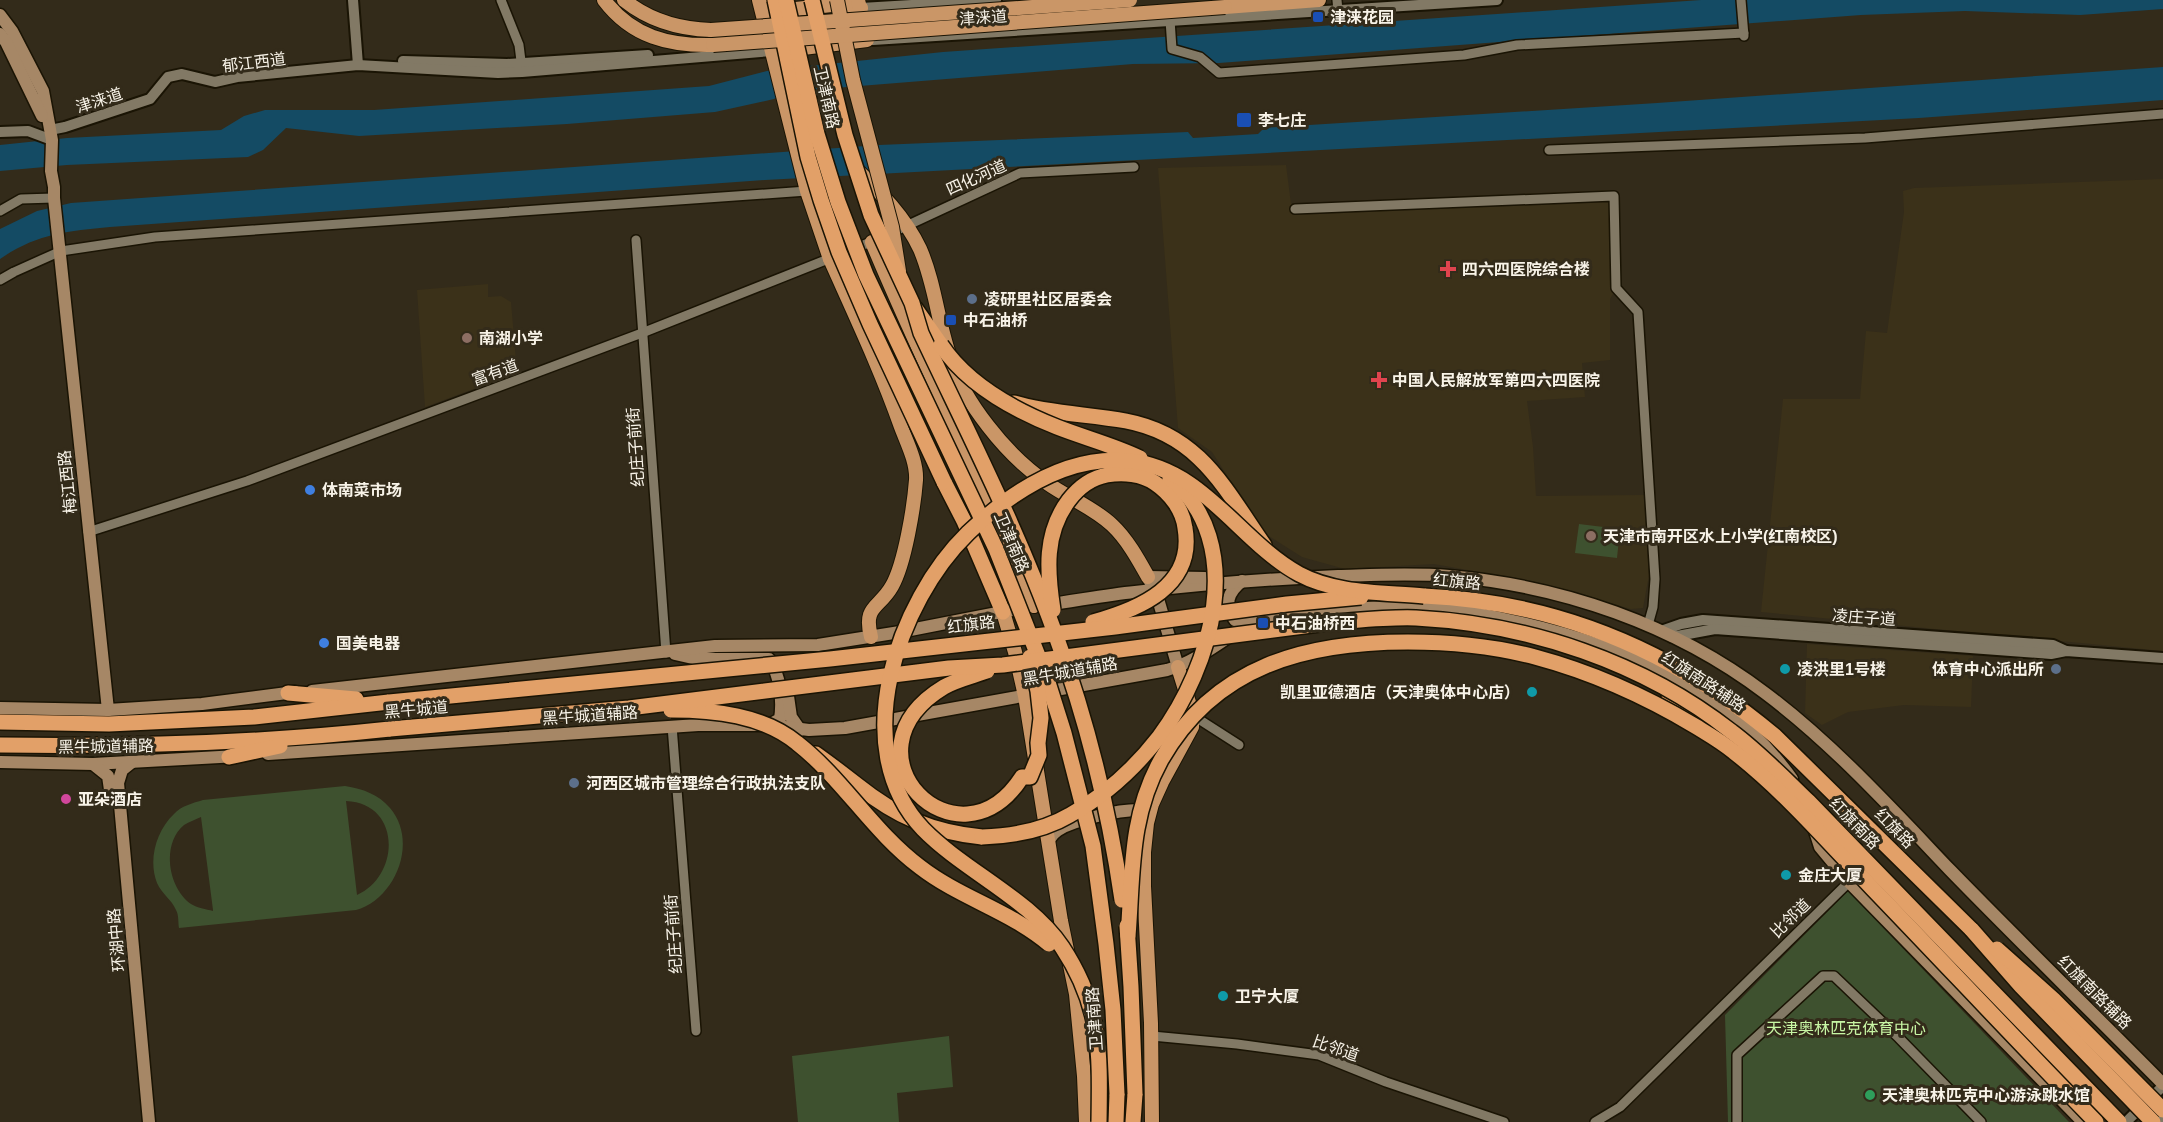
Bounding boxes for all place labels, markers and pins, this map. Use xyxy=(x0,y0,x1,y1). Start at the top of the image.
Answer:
place label: 津涞花园 xyxy=(1330,9,1394,26)
marker: 津涞花园 xyxy=(1311,10,1325,24)
marker: 李七庄 xyxy=(1235,111,1253,129)
place label: 李七庄 xyxy=(1258,112,1306,129)
marker: 四六四医院综合楼 xyxy=(1439,260,1457,278)
place label: 四六四医院综合楼 xyxy=(1462,261,1590,278)
place label: 凌研里社区居委会 xyxy=(984,290,1112,308)
marker: 凌研里社区居委会 xyxy=(965,292,979,306)
place label: 中石油桥 xyxy=(963,312,1028,329)
marker: 中石油桥 xyxy=(944,313,958,327)
place label: 南湖小学 xyxy=(479,330,543,347)
marker: 南湖小学 xyxy=(460,331,474,345)
marker: 中国人民解放军第四六四医院 xyxy=(1370,371,1388,389)
place label: 中国人民解放军第四六四医院 xyxy=(1392,372,1600,389)
place label: 体南菜市场 xyxy=(322,482,402,499)
marker: 体南菜市场 xyxy=(303,483,317,497)
place label: 天津市南开区水上小学(红南校区) xyxy=(1603,527,1838,545)
marker: 天津市南开区水上小学(红南校区) xyxy=(1584,529,1598,543)
place label: 中石油桥西 xyxy=(1275,615,1355,632)
marker: 中石油桥西 xyxy=(1256,616,1270,630)
place label: 国美电器 xyxy=(336,635,400,652)
marker: 国美电器 xyxy=(317,636,331,650)
place label: 凌洪里1号楼 xyxy=(1797,660,1886,678)
place label: 体育中心派出所 xyxy=(1932,661,2044,678)
marker: 凌洪里1号楼 xyxy=(1778,662,1792,676)
marker: 体育中心派出所 xyxy=(2049,662,2063,676)
place label: 凯里亚德酒店（天津奥体中心店） xyxy=(1280,683,1520,701)
marker: 凯里亚德酒店（天津奥体中心店） xyxy=(1525,685,1539,699)
place label: 河西区城市管理综合行政执法支队 xyxy=(586,774,826,792)
marker: 河西区城市管理综合行政执法支队 xyxy=(567,776,581,790)
place label: 亚朵酒店 xyxy=(78,791,142,808)
marker: 亚朵酒店 xyxy=(59,792,73,806)
place label: 金庄大厦 xyxy=(1798,867,1862,884)
marker: 金庄大厦 xyxy=(1779,868,1793,882)
place label: 卫宁大厦 xyxy=(1235,988,1299,1005)
marker: 卫宁大厦 xyxy=(1216,989,1230,1003)
place label: 天津奥林匹克中心游泳跳水馆 xyxy=(1882,1087,2090,1104)
marker: 天津奥林匹克中心游泳跳水馆 xyxy=(1863,1088,1877,1102)

